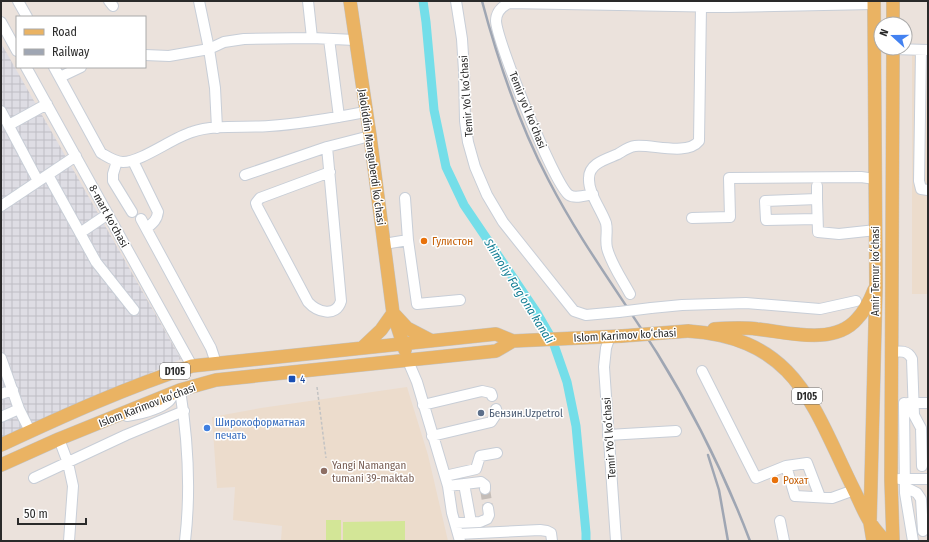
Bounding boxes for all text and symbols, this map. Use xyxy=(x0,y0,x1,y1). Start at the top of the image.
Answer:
legend xyxy=(16,16,146,68)
north arrow xyxy=(873,16,913,56)
text: Road xyxy=(52,25,77,39)
text: N xyxy=(877,27,891,38)
text: Railway xyxy=(52,45,90,59)
street label: Temir Yoʻl koʻchasi xyxy=(457,54,476,137)
street label: Temir yoʻl koʻchasi xyxy=(506,70,549,151)
street label: Jaloliddin Manguberdi koʻchasi xyxy=(355,88,388,226)
street label: 8-mart ko'chasi xyxy=(86,183,131,250)
street label: Amir Temur koʻchasi xyxy=(869,226,882,316)
place label: Гулистон xyxy=(432,235,473,248)
water label: Shimoliy Fargʻona kanali xyxy=(481,235,558,346)
marker: Гулистон xyxy=(419,236,429,246)
street label: Islom Karimov koʻchasi xyxy=(573,326,677,345)
road number: D105 xyxy=(160,363,190,379)
place label: 4 xyxy=(300,373,306,386)
marker: 4 xyxy=(287,374,297,384)
street label: Islom Karimov koʻchasi xyxy=(97,381,198,430)
road number: D105 xyxy=(792,388,822,404)
street label: Temir Yoʻl koʻchasi xyxy=(600,396,619,479)
place label: Бензин.Uzpetrol xyxy=(489,407,563,420)
marker: Бензин.Uzpetrol xyxy=(476,408,486,418)
place label: Широкоформатная печать xyxy=(215,416,305,442)
marker: Широкоформатная печать xyxy=(202,423,212,433)
place label: Yangi Namangan tumani 39-maktab xyxy=(332,459,414,485)
marker: Yangi Namangan tumani 39-maktab xyxy=(319,466,329,476)
place label: Рохат xyxy=(783,474,809,487)
marker: Рохат xyxy=(770,475,780,485)
scale bar xyxy=(18,500,86,526)
text: 50 m xyxy=(24,507,48,521)

